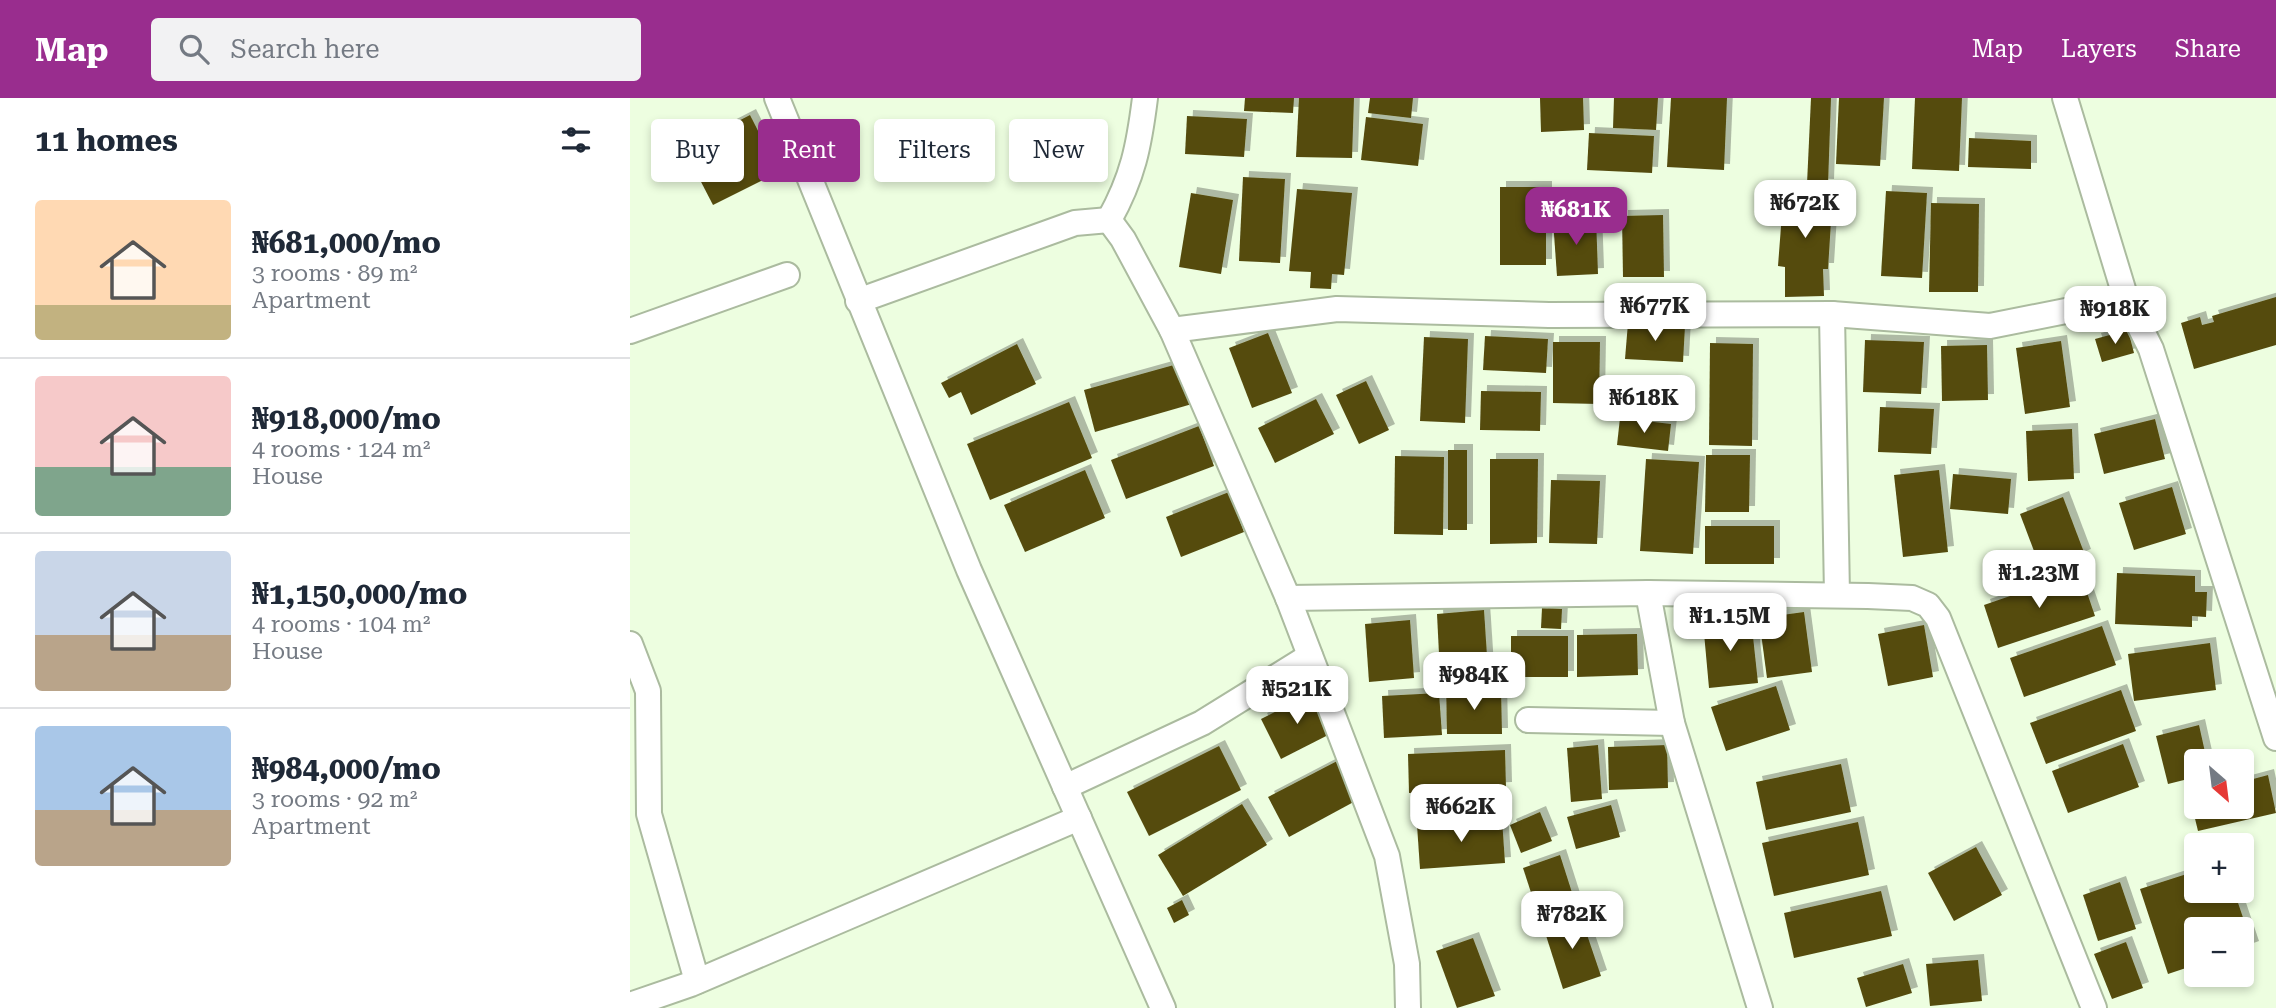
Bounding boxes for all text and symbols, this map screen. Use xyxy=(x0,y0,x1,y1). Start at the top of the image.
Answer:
search box xyxy=(151,18,641,81)
text: Map xyxy=(35,30,109,69)
icon: search xyxy=(175,30,213,68)
text: Search here xyxy=(231,34,380,64)
text: Map xyxy=(1972,35,2023,63)
text: Layers xyxy=(2061,35,2137,63)
text: Share xyxy=(2175,35,2241,63)
chip: Buy xyxy=(651,119,744,182)
chip: Rent xyxy=(758,119,860,182)
chip: Filters xyxy=(874,119,995,182)
chip: New xyxy=(1009,119,1108,182)
icon: filters xyxy=(557,121,595,159)
text: 11 homes xyxy=(35,123,178,158)
pin: ₦672K xyxy=(1756,180,1854,240)
pin: ₦681K xyxy=(1527,188,1625,247)
text: ₦672K xyxy=(1770,189,1840,216)
text: ₦681K xyxy=(1541,196,1611,223)
text: ₦681,000/mo xyxy=(252,225,441,260)
icon: home xyxy=(91,228,175,312)
text: 3 rooms · 89 m² xyxy=(252,260,418,287)
pin: ₦677K xyxy=(1606,284,1704,343)
pin: ₦918K xyxy=(2066,286,2164,346)
text: Apartment xyxy=(252,287,371,314)
text: ₦677K xyxy=(1620,292,1690,319)
text: ₦918K xyxy=(2080,295,2150,322)
pin: ₦618K xyxy=(1595,376,1693,435)
text: ₦618K xyxy=(1609,384,1679,411)
text: ₦918,000/mo xyxy=(252,401,441,436)
icon: home xyxy=(91,404,175,488)
text: 4 rooms · 124 m² xyxy=(252,436,430,463)
text: House xyxy=(252,463,323,490)
pin: ₦1.23M xyxy=(1982,550,2096,610)
text: ₦1.23M xyxy=(1999,559,2079,586)
text: ₦1,150,000/mo xyxy=(252,576,467,611)
icon: home xyxy=(91,579,175,663)
pin: ₦1.15M xyxy=(1673,594,1787,653)
text: ₦1.15M xyxy=(1690,602,1770,629)
text: 4 rooms · 104 m² xyxy=(252,611,430,638)
text: House xyxy=(252,638,323,665)
pin: ₦984K xyxy=(1425,652,1523,712)
text: ₦984K xyxy=(1439,661,1509,688)
pin: ₦521K xyxy=(1248,666,1346,726)
text: ₦521K xyxy=(1262,675,1332,702)
north arrow xyxy=(2184,749,2254,819)
map controls xyxy=(2184,749,2254,987)
text: ₦984,000/mo xyxy=(252,751,441,786)
icon: home xyxy=(91,754,175,838)
pin: ₦662K xyxy=(1412,784,1510,844)
text: 3 rooms · 92 m² xyxy=(252,786,418,813)
text: ₦662K xyxy=(1426,793,1496,820)
text: Apartment xyxy=(252,813,371,840)
button: + xyxy=(2184,833,2254,903)
pin: ₦782K xyxy=(1523,892,1621,951)
text: ₦782K xyxy=(1537,900,1607,927)
button: − xyxy=(2184,917,2254,987)

